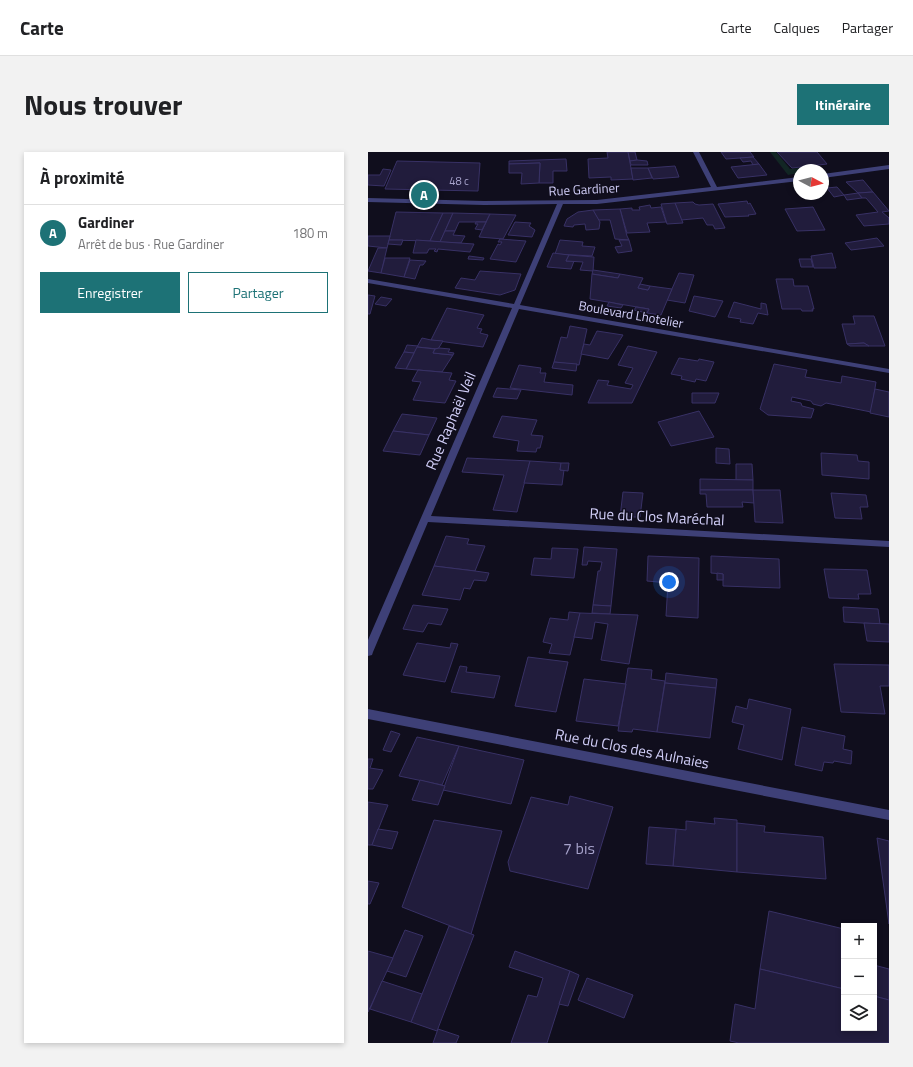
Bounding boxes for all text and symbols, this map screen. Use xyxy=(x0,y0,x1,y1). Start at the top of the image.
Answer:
text: Carte xyxy=(20,13,64,42)
text: Carte xyxy=(720,17,752,38)
text: Calques xyxy=(774,17,820,38)
text: Partager xyxy=(842,17,893,38)
text: Nous trouver xyxy=(24,83,182,126)
button: Itinéraire xyxy=(797,84,889,125)
north arrow xyxy=(793,164,829,200)
text: À proximité xyxy=(40,165,124,191)
house number: 48 c xyxy=(449,173,469,189)
street label: Rue Gardiner xyxy=(548,177,620,201)
pin: A xyxy=(411,180,437,210)
text: Gardiner xyxy=(78,211,134,234)
text: A xyxy=(49,223,57,243)
text: 180 m xyxy=(292,223,328,243)
text: Arrêt de bus · Rue Gardiner xyxy=(78,234,224,254)
button: Enregistrer xyxy=(40,272,180,313)
button: Partager xyxy=(188,272,328,313)
street label: Boulevard Lhotelier xyxy=(577,295,685,333)
street label: Rue Raphaël Veil xyxy=(419,368,482,474)
street label: Rue du Clos Maréchal xyxy=(589,501,725,532)
your location xyxy=(659,572,679,592)
street label: Rue du Clos des Aulnaies xyxy=(553,722,711,775)
house number: 7 bis xyxy=(563,836,595,860)
map controls xyxy=(841,923,877,1031)
button: + xyxy=(841,923,877,959)
button: − xyxy=(841,959,877,995)
button: layers xyxy=(841,995,877,1031)

